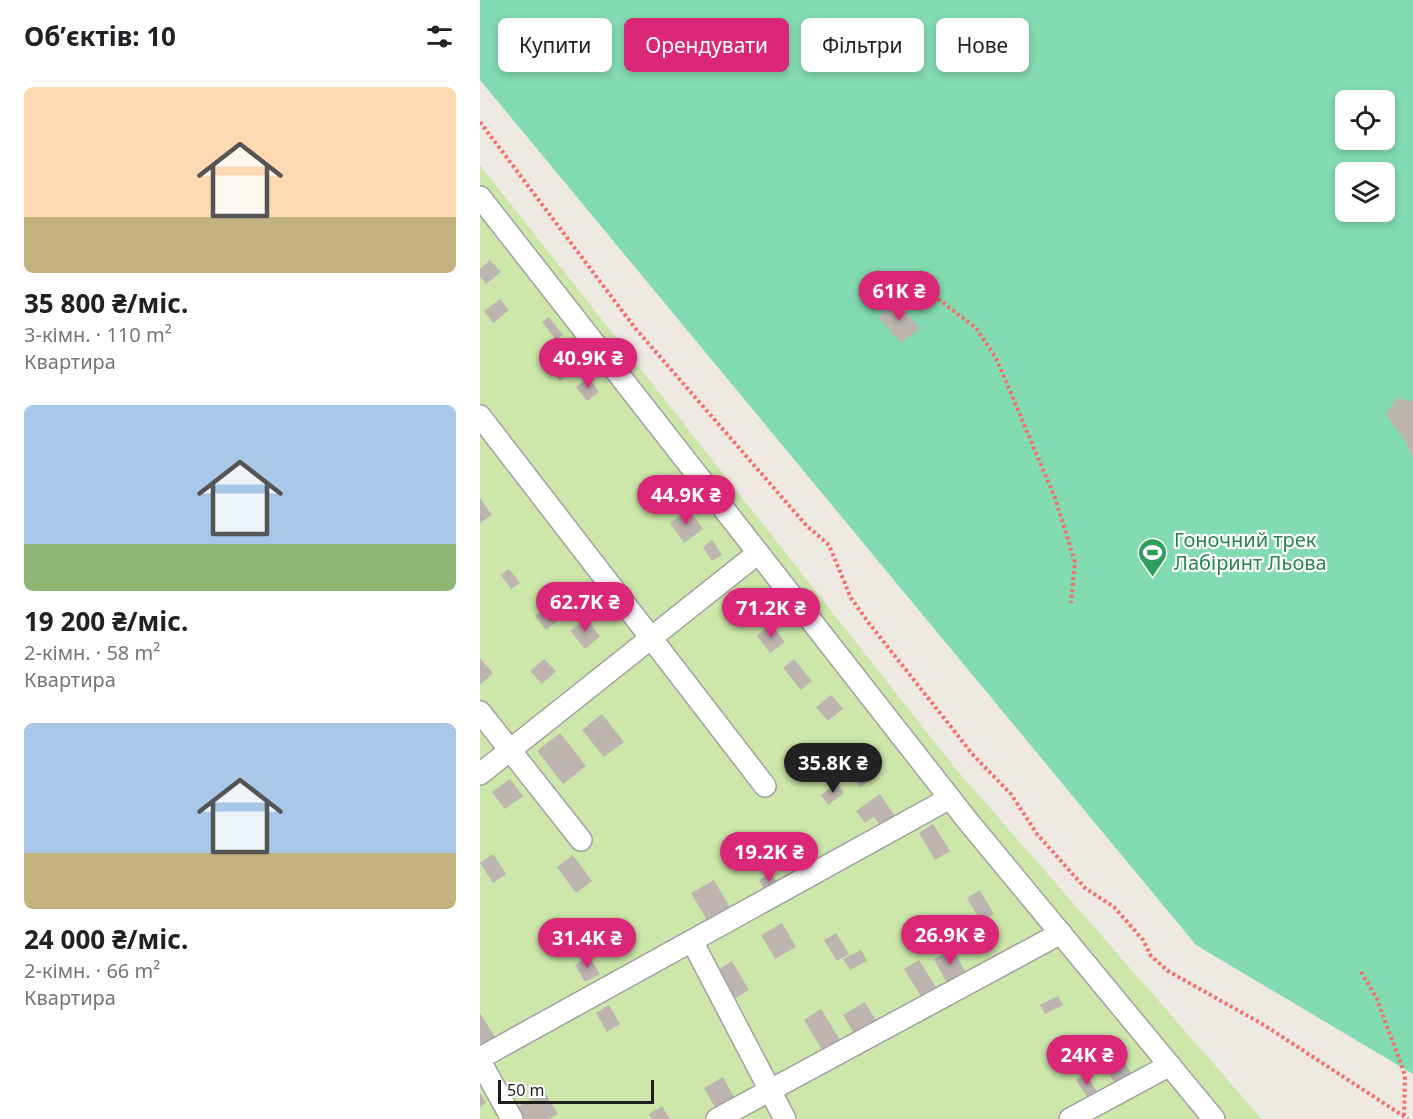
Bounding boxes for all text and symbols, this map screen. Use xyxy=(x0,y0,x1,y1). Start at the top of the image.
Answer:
text: Об’єктів: 10 xyxy=(24,18,176,54)
chip: Купити xyxy=(498,18,612,72)
chip: Орендувати xyxy=(624,18,789,72)
chip: Фільтри xyxy=(801,18,924,72)
chip: Нове xyxy=(936,18,1029,72)
icon: filters xyxy=(423,20,456,53)
map controls xyxy=(1335,90,1395,222)
button: locate xyxy=(1335,90,1395,150)
icon: home xyxy=(186,126,294,234)
button: layers xyxy=(1335,162,1395,222)
pin: 61K ₴ xyxy=(857,271,941,322)
text: 61K ₴ xyxy=(873,277,925,304)
text: 35 800 ₴/міс. xyxy=(24,285,188,321)
text: 3-кімн. · 110 m² xyxy=(24,321,172,348)
pin: 40.9K ₴ xyxy=(533,338,643,389)
text: 40.9K ₴ xyxy=(553,344,623,371)
text: Квартира xyxy=(24,348,116,375)
icon: home xyxy=(186,444,294,552)
pin: 44.9K ₴ xyxy=(631,475,741,526)
text: 44.9K ₴ xyxy=(651,481,721,508)
place label: Гоночний трек Лабіринт Льова xyxy=(1174,526,1327,576)
sports icon: Гоночний трек Лабіринт Льова xyxy=(1137,536,1169,578)
pin: 62.7K ₴ xyxy=(530,582,640,633)
text: 62.7K ₴ xyxy=(550,588,620,615)
pin: 71.2K ₴ xyxy=(716,588,826,639)
text: 71.2K ₴ xyxy=(736,594,806,621)
text: 19 200 ₴/міс. xyxy=(24,603,188,639)
text: 2-кімн. · 58 m² xyxy=(24,639,160,666)
text: Квартира xyxy=(24,666,116,693)
pin: 35.8K ₴ xyxy=(778,743,888,794)
text: 35.8K ₴ xyxy=(798,749,868,776)
icon: home xyxy=(186,762,294,870)
pin: 19.2K ₴ xyxy=(714,832,824,883)
text: 19.2K ₴ xyxy=(734,838,804,865)
pin: 26.9K ₴ xyxy=(895,915,1005,966)
pin: 31.4K ₴ xyxy=(532,918,642,969)
text: 24 000 ₴/міс. xyxy=(24,921,188,957)
text: 26.9K ₴ xyxy=(915,921,985,948)
text: 31.4K ₴ xyxy=(552,924,622,951)
text: 2-кімн. · 66 m² xyxy=(24,957,160,984)
text: Квартира xyxy=(24,984,116,1011)
pin: 24K ₴ xyxy=(1045,1035,1129,1086)
text: 24K ₴ xyxy=(1061,1041,1113,1068)
scale bar xyxy=(498,1077,654,1104)
text: 50 m xyxy=(507,1079,544,1101)

